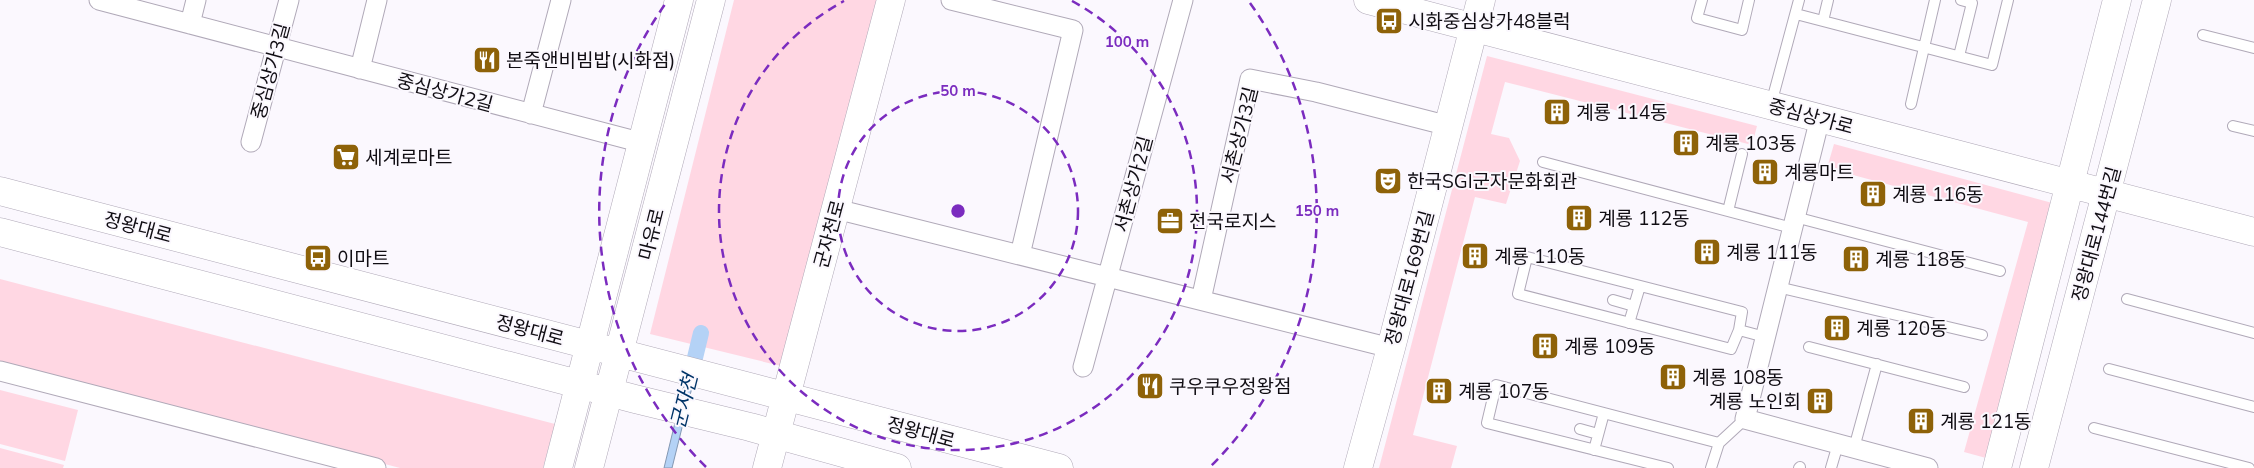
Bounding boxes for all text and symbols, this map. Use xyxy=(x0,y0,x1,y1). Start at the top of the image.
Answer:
bus stop icon: 시화중심상가48블럭 xyxy=(1374,6,1404,36)
place label: 시화중심상가48블럭 xyxy=(1408,9,1571,33)
street label: 중심상가3길 xyxy=(246,20,294,122)
text: 100 m xyxy=(1105,32,1149,51)
restaurant icon: 본죽앤비빔밥(시화점) xyxy=(472,45,502,75)
place label: 본죽앤비빔밥(시화점) xyxy=(506,48,675,72)
street label: 중심상가2길 xyxy=(394,68,496,116)
text: 50 m xyxy=(940,81,976,100)
street label: 서촌상가3길 xyxy=(1215,84,1263,186)
street label: 중심상가로 xyxy=(1766,93,1856,139)
building icon: 계룡 114동 xyxy=(1542,97,1572,127)
place label: 계룡 114동 xyxy=(1576,100,1668,124)
building icon: 계룡 103동 xyxy=(1671,128,1701,158)
place label: 계룡 103동 xyxy=(1705,131,1797,155)
street label: 서촌상가2길 xyxy=(1109,133,1157,235)
supermarket icon: 세계로마트 xyxy=(331,142,361,172)
place label: 세계로마트 xyxy=(365,145,452,169)
building icon: 계룡마트 xyxy=(1750,157,1780,187)
place label: 계룡마트 xyxy=(1784,160,1854,184)
street label: 정왕대로144번길 xyxy=(2066,164,2126,304)
theatre icon: 한국SGI군자문화회관 xyxy=(1373,166,1403,196)
place label: 한국SGI군자문화회관 xyxy=(1407,169,1578,193)
building icon: 계룡 116동 xyxy=(1858,179,1888,209)
place label: 계룡 116동 xyxy=(1892,182,1984,206)
street label: 군자천로 xyxy=(808,197,850,271)
text: 150 m xyxy=(1295,201,1339,220)
centre of rings xyxy=(949,202,967,220)
building icon: 계룡 112동 xyxy=(1564,203,1594,233)
street label: 정왕대로 xyxy=(101,206,175,248)
street label: 마유로 xyxy=(633,206,669,262)
office icon: 전국로지스 xyxy=(1155,206,1185,236)
place label: 계룡 112동 xyxy=(1598,206,1690,230)
street label: 정왕대로169번길 xyxy=(1379,208,1439,348)
place label: 전국로지스 xyxy=(1189,209,1276,233)
building icon: 계룡 111동 xyxy=(1692,237,1722,267)
place label: 계룡 111동 xyxy=(1726,240,1818,264)
building icon: 계룡 110동 xyxy=(1460,241,1490,271)
bus stop icon: 이마트 xyxy=(303,243,333,273)
place label: 계룡 110동 xyxy=(1494,244,1586,268)
building icon: 계룡 118동 xyxy=(1841,244,1871,274)
place label: 이마트 xyxy=(337,246,389,270)
place label: 계룡 118동 xyxy=(1875,247,1967,271)
street label: 정왕대로 xyxy=(493,309,567,351)
building icon: 계룡 120동 xyxy=(1822,313,1852,343)
place label: 계룡 120동 xyxy=(1856,316,1948,340)
building icon: 계룡 109동 xyxy=(1530,331,1560,361)
place label: 계룡 109동 xyxy=(1564,334,1656,358)
building icon: 계룡 108동 xyxy=(1658,362,1688,392)
place label: 계룡 108동 xyxy=(1692,365,1784,389)
water label: 군자천 xyxy=(665,369,703,431)
restaurant icon: 쿠우쿠우정왕점 xyxy=(1135,371,1165,401)
place label: 쿠우쿠우정왕점 xyxy=(1169,374,1291,398)
building icon: 계룡 107동 xyxy=(1424,376,1454,406)
place label: 계룡 107동 xyxy=(1458,379,1550,403)
building icon: 계룡 노인회 xyxy=(1805,386,1835,416)
place label: 계룡 노인회 xyxy=(1709,389,1801,413)
building icon: 계룡 121동 xyxy=(1906,406,1936,436)
place label: 계룡 121동 xyxy=(1940,409,2032,433)
street label: 정왕대로 xyxy=(884,411,958,453)

